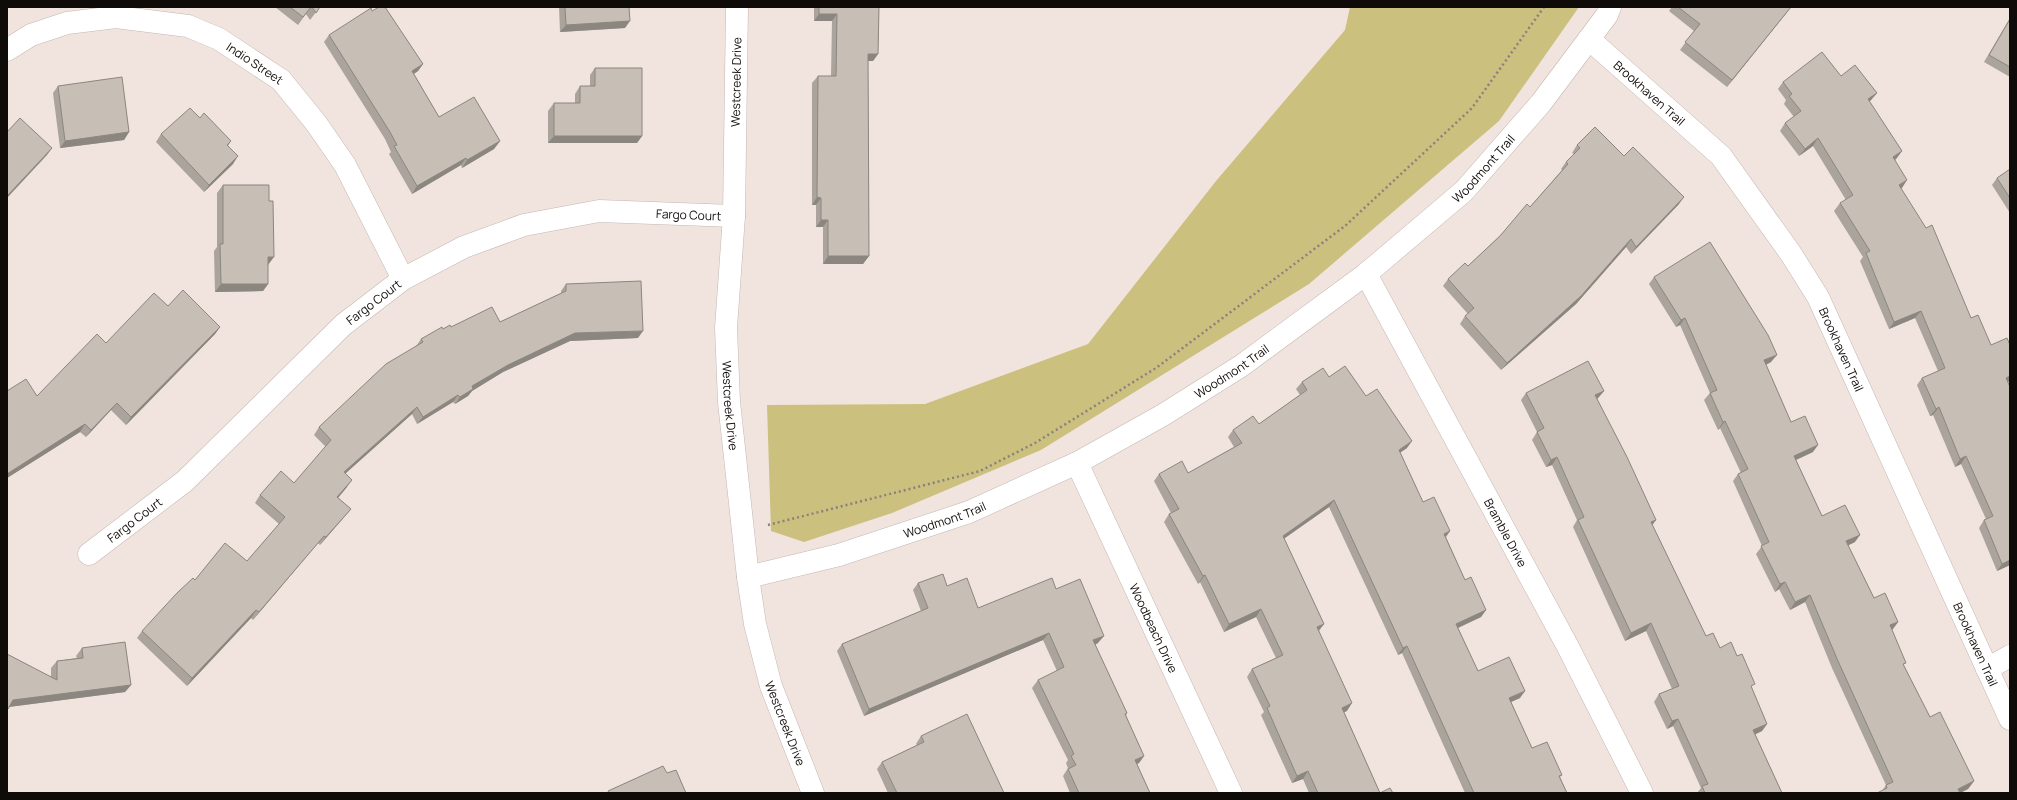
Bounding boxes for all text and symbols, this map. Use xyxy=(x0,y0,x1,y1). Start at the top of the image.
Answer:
street label: Westcreek Drive xyxy=(727,37,745,127)
street label: Indio Street xyxy=(223,38,287,88)
street label: Brookhaven Trail xyxy=(1610,56,1689,129)
street label: Woodmont Trail xyxy=(1448,131,1518,206)
street label: Fargo Court xyxy=(656,205,722,224)
street label: Fargo Court xyxy=(342,275,405,328)
street label: Brookhaven Trail xyxy=(1815,305,1868,394)
street label: Woodmont Trail xyxy=(1191,340,1272,402)
street label: Westcreek Drive xyxy=(719,360,743,451)
street label: Fargo Court xyxy=(103,493,166,546)
street label: Bramble Drive xyxy=(1481,495,1532,570)
street label: Woodmont Trail xyxy=(901,497,989,542)
street label: Woodbeach Drive xyxy=(1126,580,1182,675)
street label: Brookhaven Trail xyxy=(1949,599,2002,689)
street label: Westcreek Drive xyxy=(761,678,810,768)

